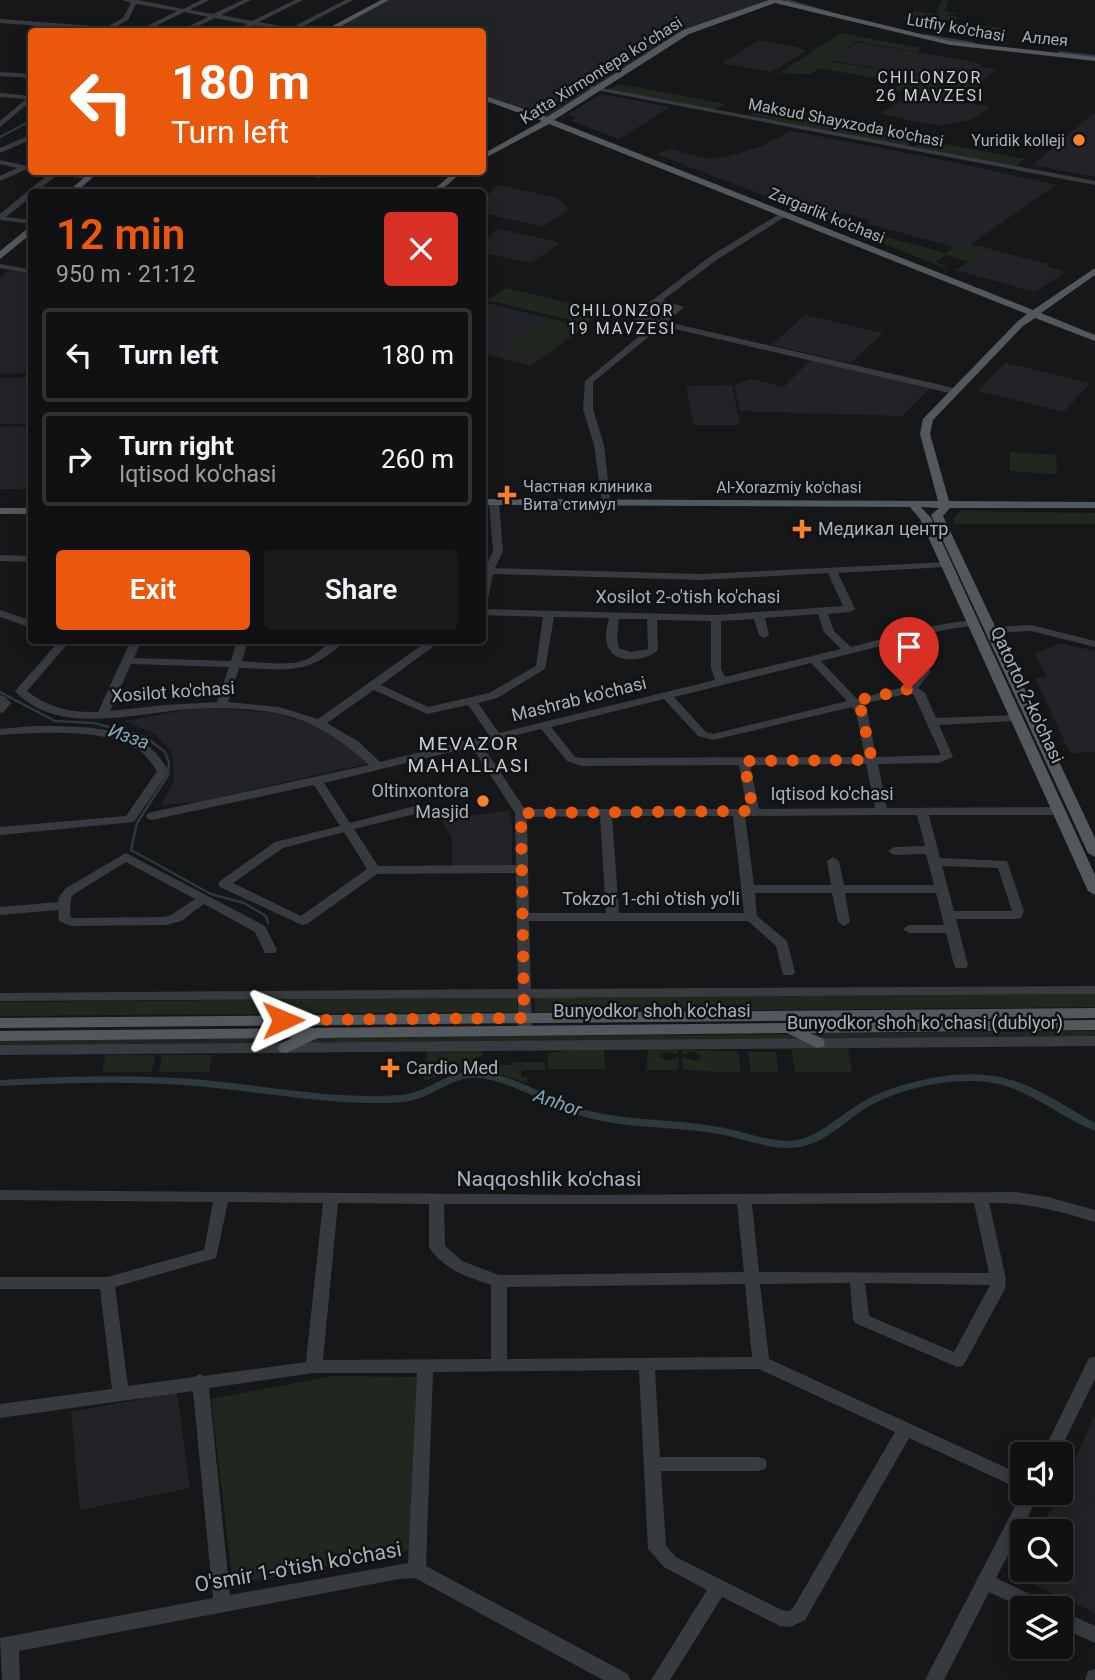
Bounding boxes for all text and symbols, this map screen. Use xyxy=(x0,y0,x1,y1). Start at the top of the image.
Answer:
street label: Lutfiy ko'chasi xyxy=(905,10,1006,45)
street label: Katta Xirmontepa koʻchasi xyxy=(517,13,686,128)
street label: Аллея xyxy=(1021,27,1069,50)
text: 180 m xyxy=(171,54,310,111)
icon: left xyxy=(56,56,147,147)
district label: CHILONZOR 26 MAVZESI xyxy=(876,68,984,105)
street label: Maksud Shayxzoda ko'chasi xyxy=(747,94,945,151)
text: Turn left xyxy=(171,113,289,151)
place label: Yuridik kolleji xyxy=(971,131,1065,150)
marker: Yuridik kolleji xyxy=(1071,132,1087,148)
street label: Zargarlik ko'chasi xyxy=(766,184,887,247)
text: 12 min xyxy=(56,210,185,259)
button: close xyxy=(384,212,458,286)
text: 950 m · 21:12 xyxy=(56,261,195,288)
district label: CHILONZOR 19 MAVZESI xyxy=(568,301,676,338)
icon: left xyxy=(60,336,98,374)
text: Turn left xyxy=(119,340,218,370)
text: 180 m xyxy=(381,340,454,370)
text: Turn right xyxy=(119,431,234,461)
icon: right xyxy=(60,440,98,478)
text: 260 m xyxy=(381,444,454,474)
text: Iqtisod ko'chasi xyxy=(119,461,276,488)
place label: Частная клиника Вита стимул xyxy=(523,477,652,514)
street label: Al-Xorazmiy ko'chasi xyxy=(716,478,862,497)
marker: Частная клиника Вита стимул xyxy=(497,485,517,505)
place label: Медикал центр xyxy=(818,518,948,539)
marker: Медикал центр xyxy=(792,519,812,539)
button: Exit xyxy=(56,550,250,630)
button: Share xyxy=(264,550,458,630)
street label: Xosilot 2-o'tish ko'chasi xyxy=(596,586,780,607)
pin xyxy=(879,617,939,689)
street label: Qatortol 2-ko'chasi xyxy=(987,623,1068,766)
icon: arrive xyxy=(890,628,928,666)
street label: Mashrab ko'chasi xyxy=(509,672,649,725)
street label: Xosilot ko'chasi xyxy=(111,677,235,706)
water label: Изза xyxy=(105,719,152,754)
district label: MEVAZOR MAHALLASI xyxy=(408,732,530,777)
place label: Oltinxontora Masjid xyxy=(372,780,469,822)
street label: Iqtisod ko'chasi xyxy=(770,783,894,804)
marker: Oltinxontora Masjid xyxy=(475,793,491,809)
street label: Tokzor 1-chi o'tish yo'li xyxy=(562,888,740,909)
position arrow xyxy=(246,983,320,1057)
street label: Bunyodkor shoh ko'chasi xyxy=(553,1000,751,1021)
street label: Bunyodkor shoh koʻchasi (dublyor) xyxy=(787,1012,1063,1034)
place label: Cardio Med xyxy=(406,1057,498,1078)
marker: Cardio Med xyxy=(380,1058,400,1078)
water label: Anhor xyxy=(530,1083,586,1122)
street label: Naqqoshlik ko'chasi xyxy=(457,1167,641,1191)
map controls xyxy=(1010,1442,1073,1659)
button: sound xyxy=(1010,1442,1073,1505)
button: search xyxy=(1010,1519,1073,1582)
street label: O'smir 1-o'tish ko'chasi xyxy=(193,1537,403,1597)
button: layers xyxy=(1010,1596,1073,1659)

